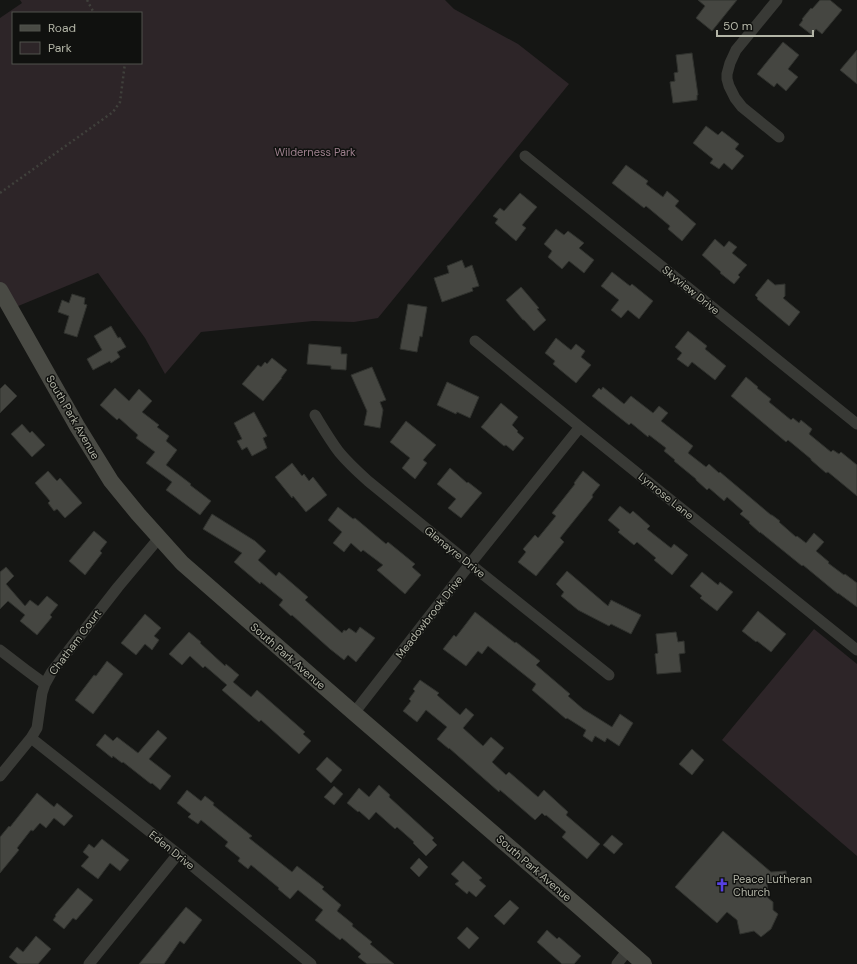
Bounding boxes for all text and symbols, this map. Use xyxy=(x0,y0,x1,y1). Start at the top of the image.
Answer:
legend xyxy=(12,12,142,64)
scale bar xyxy=(717,12,813,38)
text: 50 m xyxy=(723,18,752,34)
text: Road xyxy=(48,20,76,36)
text: Park xyxy=(48,40,72,56)
park label: Wilderness Park xyxy=(274,145,356,159)
street label: Skyview Drive xyxy=(659,263,723,317)
street label: South Park Avenue xyxy=(43,372,103,462)
street label: Lynrose Lane xyxy=(636,469,696,523)
street label: Glenayre Drive xyxy=(422,523,488,581)
street label: Meadowbrook Drive xyxy=(392,573,466,661)
street label: Chatham Court xyxy=(46,606,104,678)
street label: South Park Avenue xyxy=(248,620,328,692)
street label: Eden Drive xyxy=(146,827,198,873)
street label: South Park Avenue xyxy=(494,832,574,904)
place label: Peace Lutheran Church xyxy=(733,872,812,899)
church icon: Peace Lutheran Church xyxy=(714,877,730,893)

